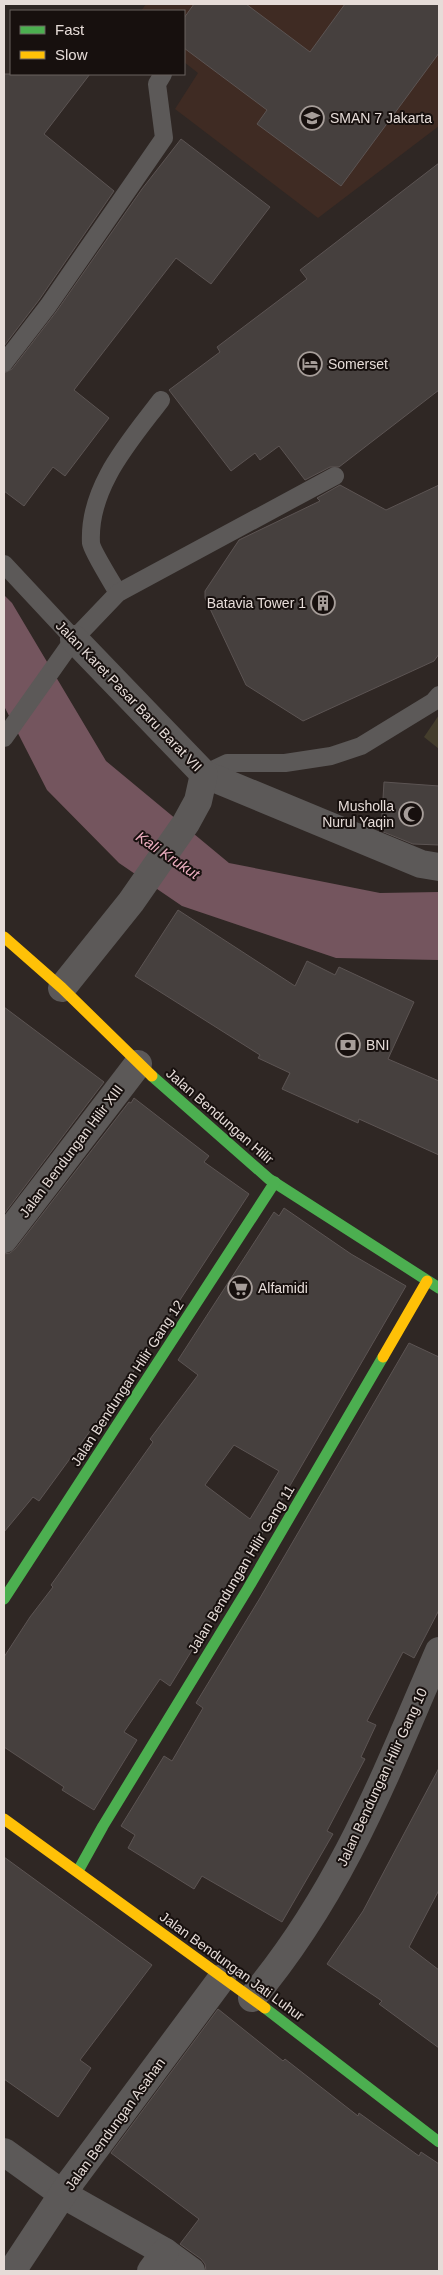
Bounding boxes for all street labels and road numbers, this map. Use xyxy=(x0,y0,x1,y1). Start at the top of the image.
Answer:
street label: Jalan Karet Pasar Baru Barat VII xyxy=(53,617,205,775)
street label: Jalan Bendungan Hilir xyxy=(163,1065,277,1167)
street label: Jalan Bendungan Hilir XIII xyxy=(16,1082,126,1220)
street label: Jalan Bendungan Hilir Gang 12 xyxy=(67,1297,187,1469)
street label: Jalan Bendungan Hilir Gang 11 xyxy=(184,1482,298,1656)
street label: Jalan Bendungan Hilir Gang 10 xyxy=(334,1685,430,1869)
street label: Jalan Bendungan Jati Luhur xyxy=(157,1908,308,2024)
street label: Jalan Bendungan Asahan xyxy=(62,2055,168,2193)

